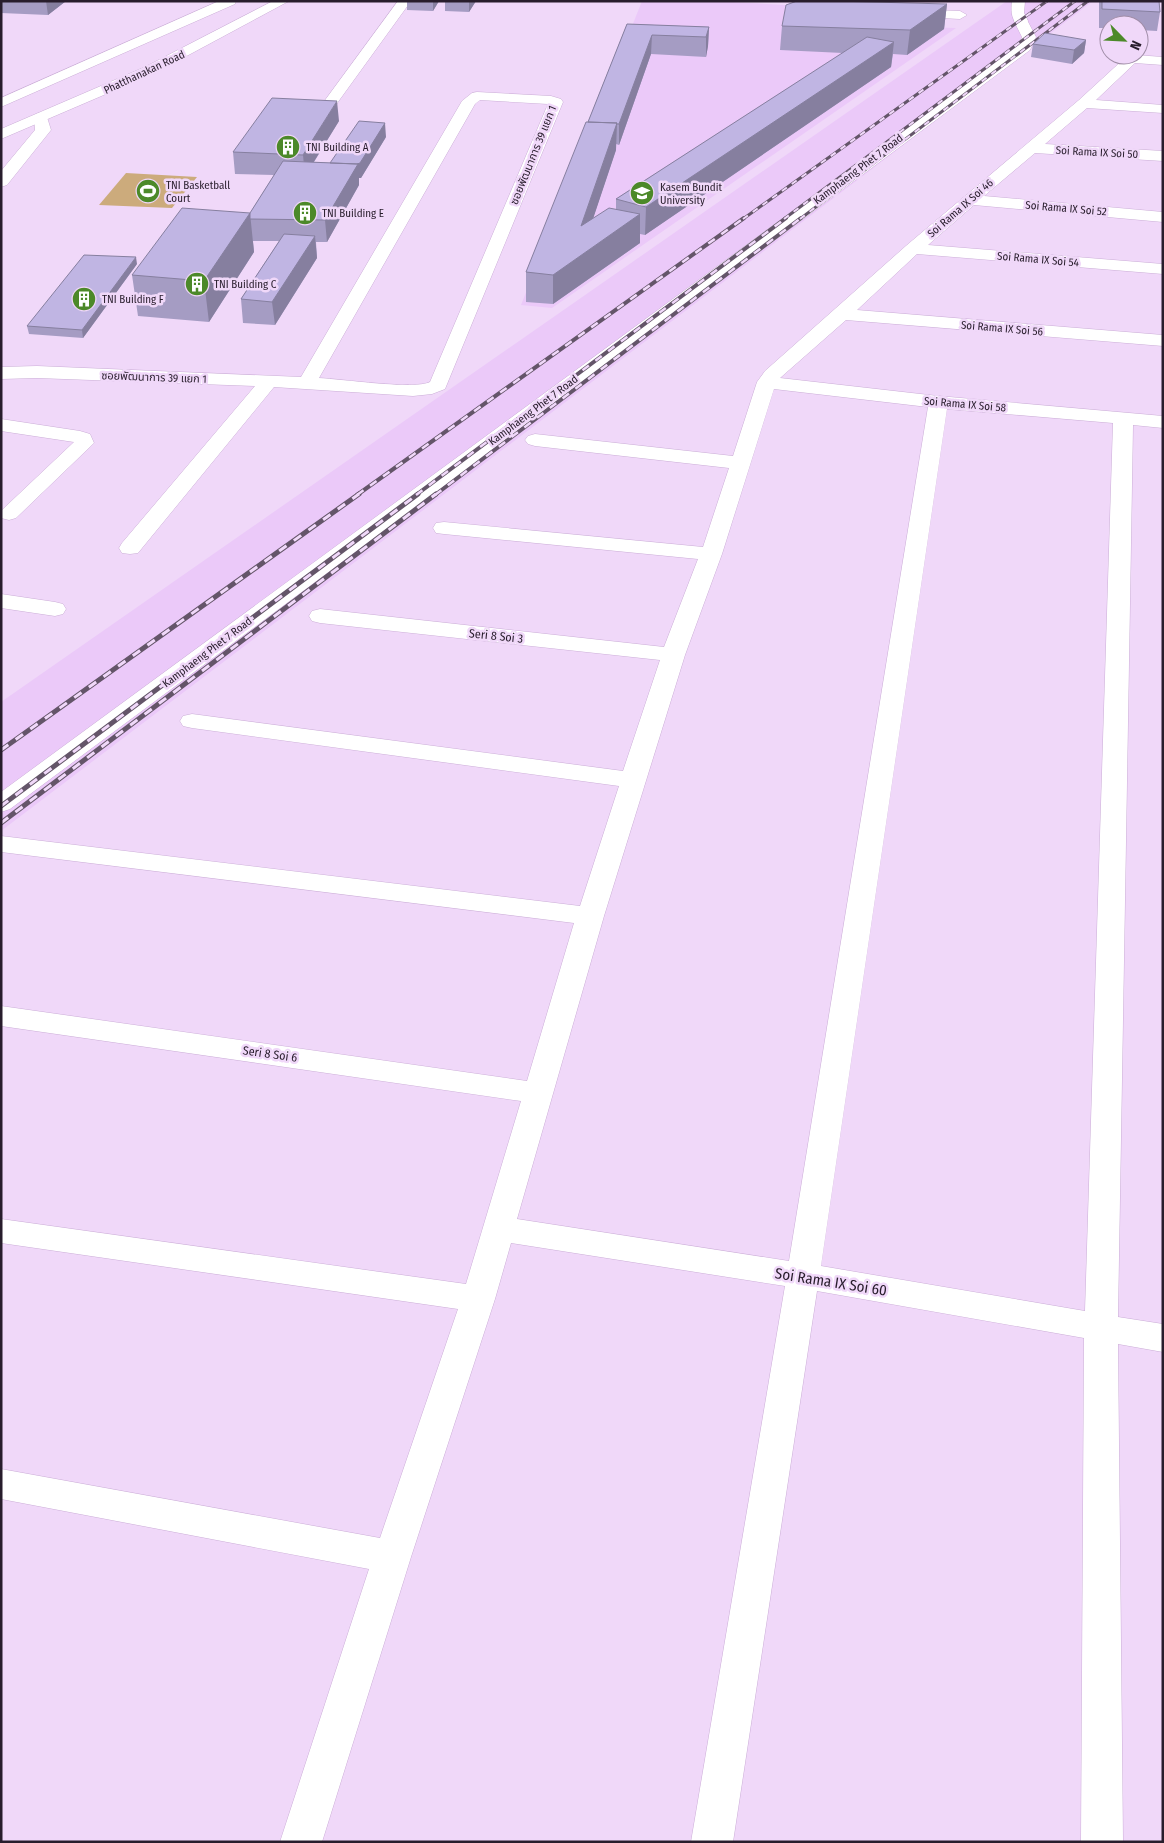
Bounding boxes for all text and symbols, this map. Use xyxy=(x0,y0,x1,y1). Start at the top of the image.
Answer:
north arrow xyxy=(1099,15,1149,65)
text: N xyxy=(1126,38,1145,52)
street label: Phatthanakan Road xyxy=(102,48,187,97)
street label: ซอยพัฒนาการ 39 แยก 1 xyxy=(508,104,559,207)
street label: Kamphaeng Phet 7 Road xyxy=(811,132,906,207)
building icon: TNI Building A xyxy=(275,134,301,160)
place label: TNI Building A xyxy=(306,141,369,154)
street label: Soi Rama IX Soi 50 xyxy=(1055,144,1139,161)
street label: Soi Rama IX Soi 46 xyxy=(925,176,996,240)
sports icon: TNI Basketball Court xyxy=(135,178,161,204)
place label: TNI Basketball Court xyxy=(166,179,230,205)
school or university icon: Kasem Bundit University xyxy=(629,180,655,206)
place label: Kasem Bundit University xyxy=(660,181,722,207)
street label: Soi Rama IX Soi 52 xyxy=(1025,198,1107,219)
building icon: TNI Building E xyxy=(292,200,318,226)
place label: TNI Building E xyxy=(322,207,384,220)
street label: Soi Rama IX Soi 54 xyxy=(996,249,1080,270)
building icon: TNI Building C xyxy=(184,271,210,297)
place label: TNI Building C xyxy=(214,278,277,291)
building icon: TNI Building F xyxy=(71,286,97,312)
place label: TNI Building F xyxy=(102,293,164,306)
street label: Soi Rama IX Soi 56 xyxy=(960,318,1044,339)
street label: ซอยพัฒนาการ 39 แยก 1 xyxy=(101,369,207,386)
street label: Kamphaeng Phet 7 Road xyxy=(486,373,581,448)
street label: Soi Rama IX Soi 58 xyxy=(923,394,1007,415)
street label: Kamphaeng Phet 7 Road xyxy=(160,615,255,690)
street label: Seri 8 Soi 3 xyxy=(468,626,524,646)
street label: Seri 8 Soi 6 xyxy=(242,1043,298,1065)
street label: Soi Rama IX Soi 60 xyxy=(774,1264,888,1300)

